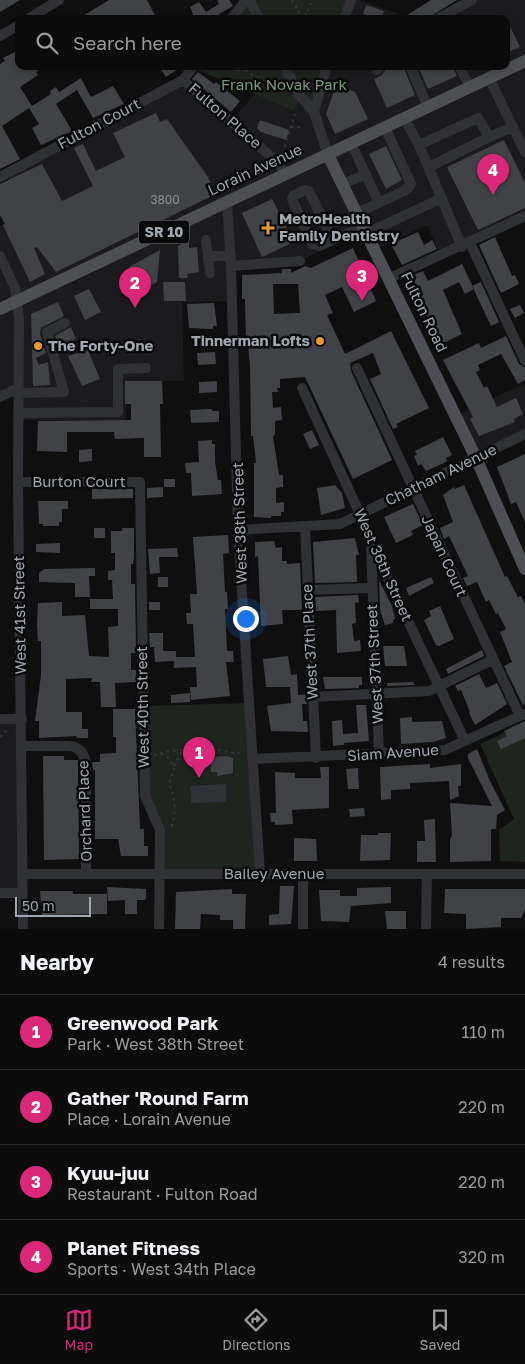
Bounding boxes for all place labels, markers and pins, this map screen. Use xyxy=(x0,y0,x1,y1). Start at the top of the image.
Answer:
pin: 4 xyxy=(477,154,509,195)
place label: MetroHealth Family Dentistry xyxy=(279,209,399,244)
marker: MetroHealth Family Dentistry xyxy=(261,221,275,235)
pin: 3 xyxy=(346,260,378,301)
pin: 2 xyxy=(119,267,151,308)
place label: Tinnerman Lofts xyxy=(191,331,310,349)
marker: Tinnerman Lofts xyxy=(314,335,326,347)
place label: The Forty-One xyxy=(48,336,154,354)
marker: The Forty-One xyxy=(32,340,44,352)
pin: 1 xyxy=(183,737,215,778)

